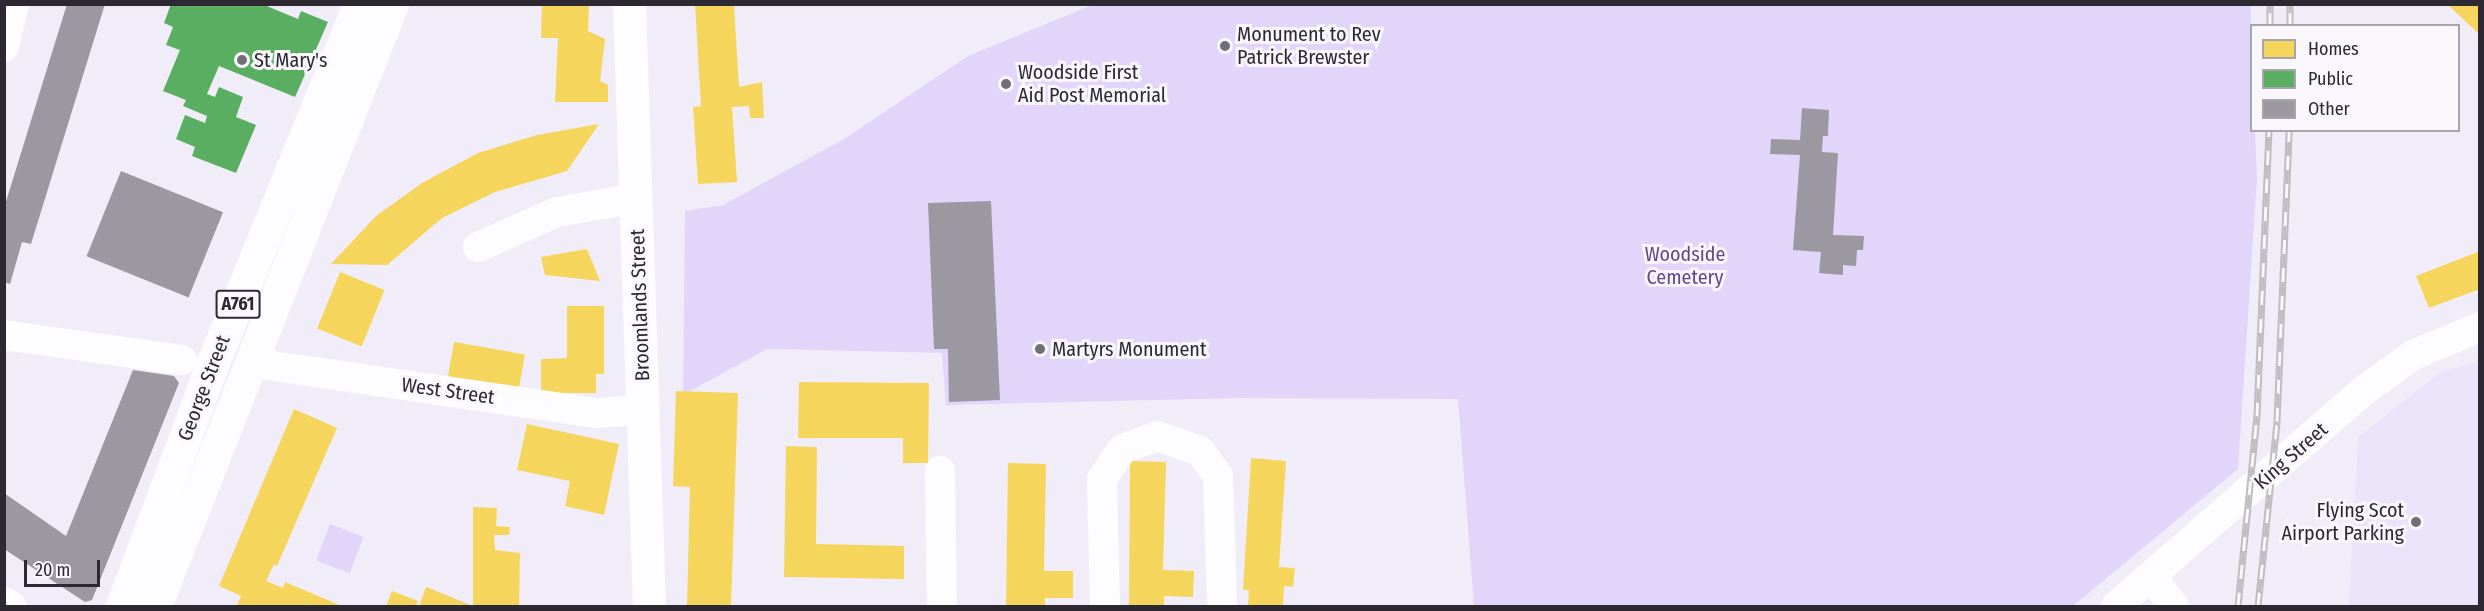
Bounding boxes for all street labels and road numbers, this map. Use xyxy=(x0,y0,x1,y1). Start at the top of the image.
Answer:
street label: Broomlands Street xyxy=(625,228,655,382)
road number: A761 xyxy=(216,289,260,319)
street label: George Street xyxy=(173,332,235,444)
street label: West Street xyxy=(400,373,496,409)
street label: King Street xyxy=(2249,418,2333,494)

